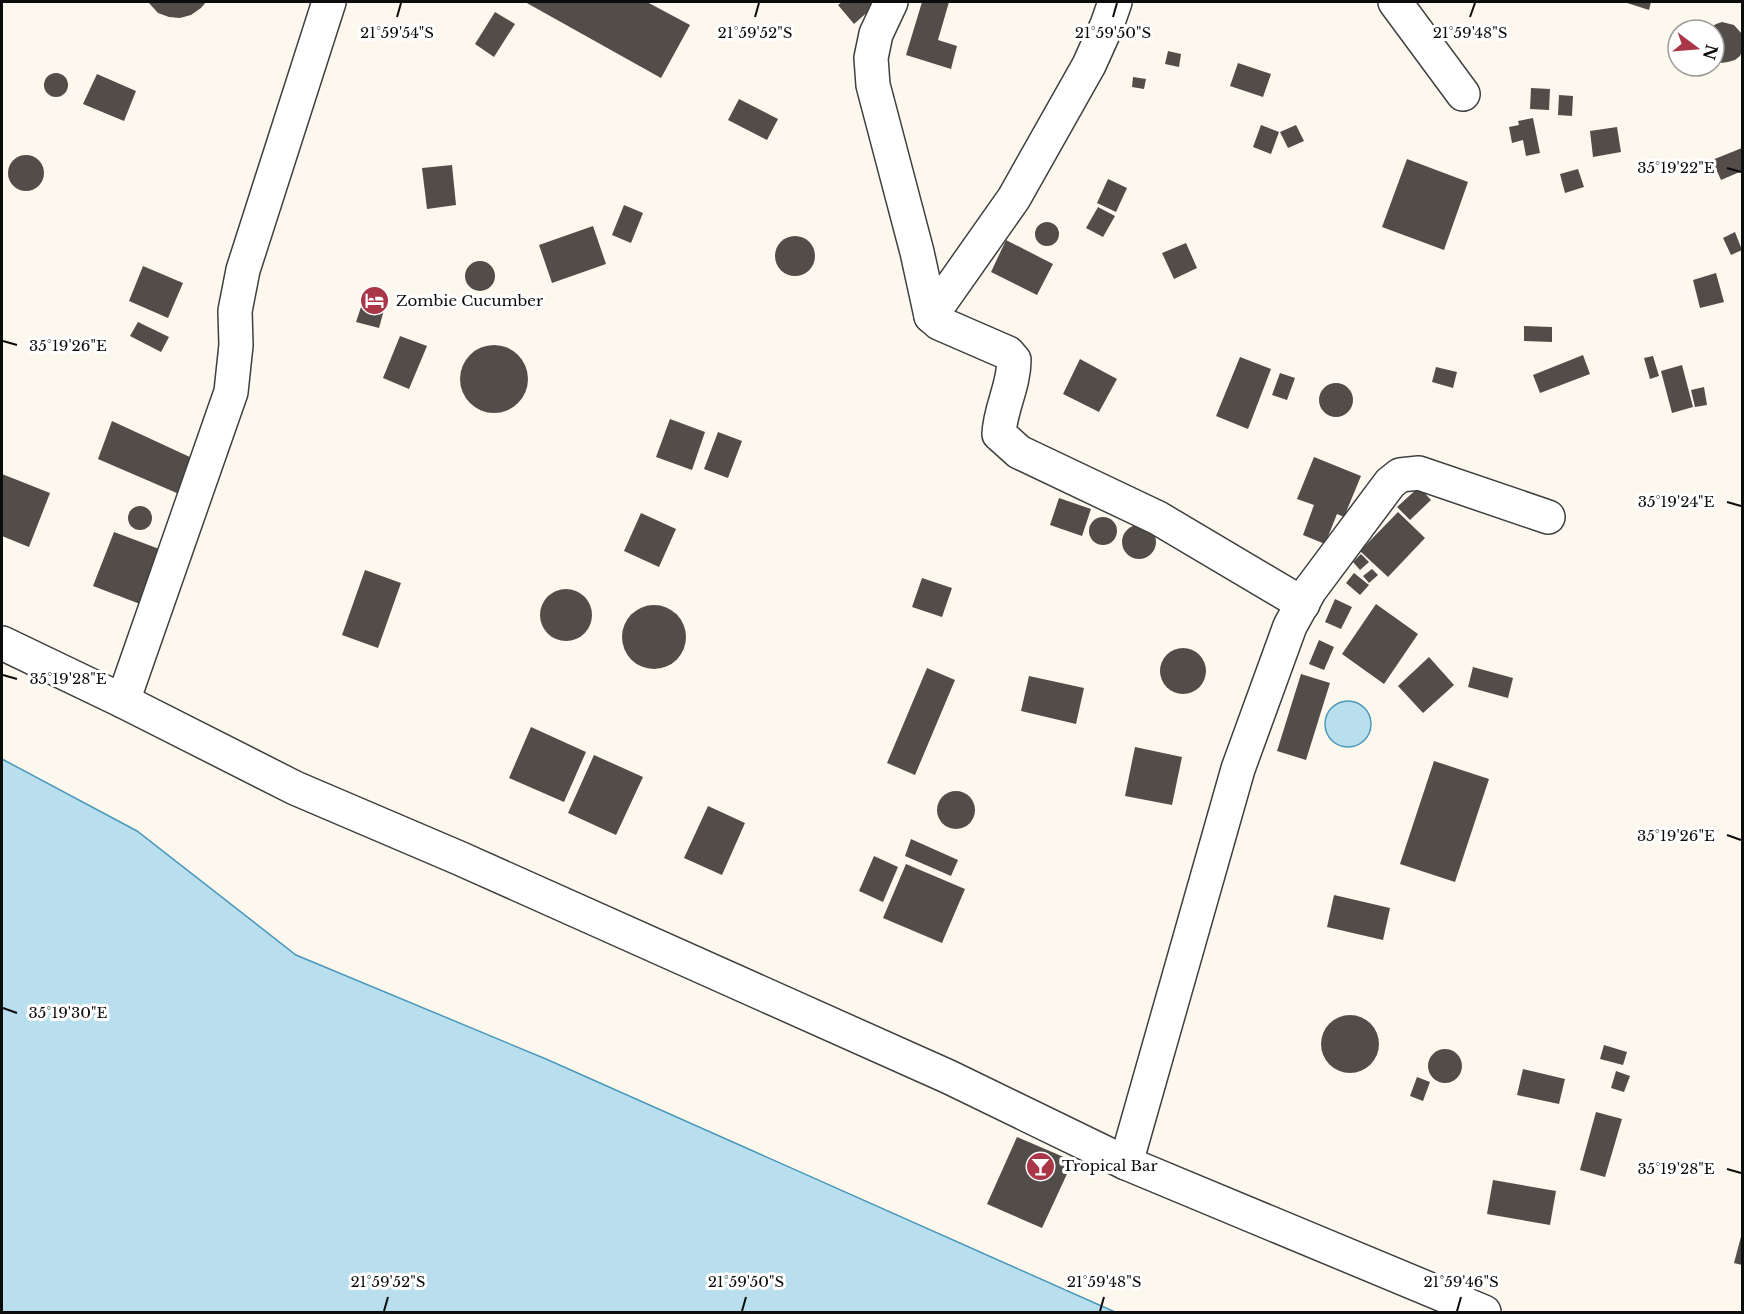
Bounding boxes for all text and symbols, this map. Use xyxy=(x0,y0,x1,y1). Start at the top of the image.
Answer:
north arrow xyxy=(1666,18,1726,78)
text: 21°59'54"S xyxy=(360,23,434,42)
text: 21°59'52"S xyxy=(718,23,792,42)
text: 21°59'50"S xyxy=(1075,23,1151,42)
text: 21°59'48"S xyxy=(1433,23,1507,42)
text: N xyxy=(1699,42,1722,62)
text: 35°19'22"E xyxy=(1637,158,1715,177)
hotel icon: Zombie Cucumber xyxy=(359,285,391,317)
place label: Zombie Cucumber xyxy=(396,291,544,310)
text: 35°19'26"E xyxy=(29,336,107,355)
text: 35°19'24"E xyxy=(1638,492,1714,511)
text: 35°19'28"E xyxy=(29,669,107,688)
text: 35°19'26"E xyxy=(1637,826,1715,845)
text: 35°19'30"E xyxy=(29,1003,108,1022)
bar icon: Tropical Bar xyxy=(1025,1150,1057,1182)
place label: Tropical Bar xyxy=(1062,1156,1158,1175)
text: 35°19'28"E xyxy=(1637,1159,1715,1178)
text: 21°59'52"S xyxy=(351,1272,425,1291)
text: 21°59'50"S xyxy=(708,1272,784,1291)
text: 21°59'48"S xyxy=(1067,1272,1141,1291)
text: 21°59'46"S xyxy=(1423,1272,1499,1291)

